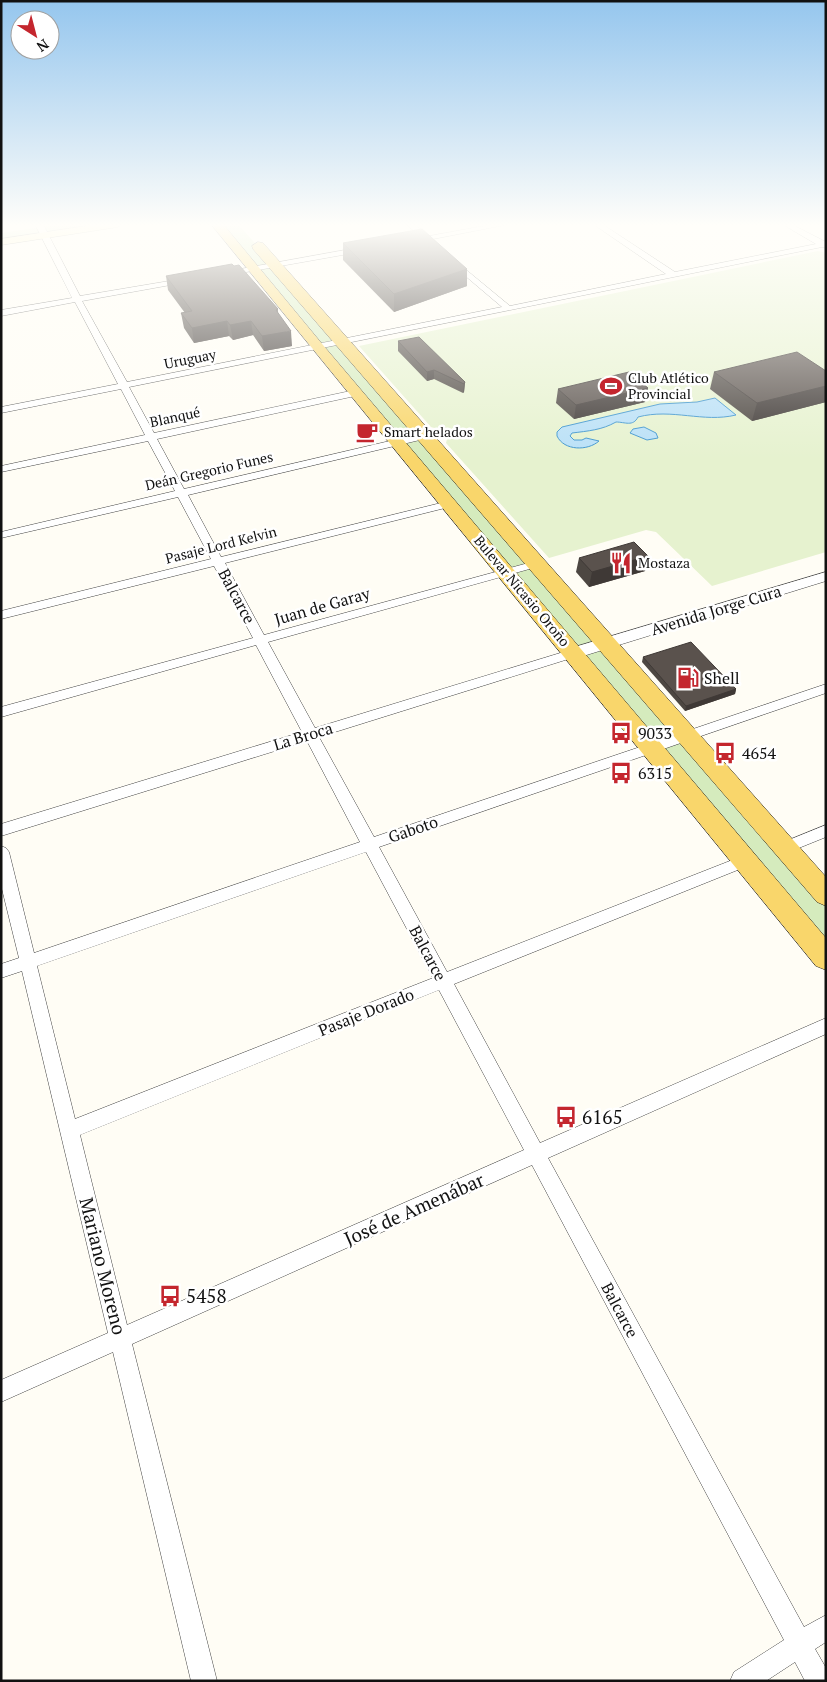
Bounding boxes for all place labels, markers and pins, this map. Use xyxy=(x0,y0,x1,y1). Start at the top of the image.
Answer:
place label: Club Atlético Provincial xyxy=(628,368,709,403)
sports icon: Club Atlético Provincial xyxy=(598,373,624,399)
cafe icon: Smart helados xyxy=(354,419,380,445)
place label: Smart helados xyxy=(384,422,473,441)
restaurant icon: Mostaza xyxy=(608,550,634,576)
place label: Mostaza xyxy=(638,553,690,572)
fuel station icon: Shell xyxy=(675,665,701,691)
place label: Shell xyxy=(704,667,740,689)
bus stop icon: 9033 xyxy=(608,720,634,746)
place label: 9033 xyxy=(638,722,672,744)
bus stop icon: 4654 xyxy=(712,740,738,766)
place label: 4654 xyxy=(742,742,777,764)
bus stop icon: 6315 xyxy=(608,760,634,786)
place label: 6315 xyxy=(638,762,672,784)
bus stop icon: 6165 xyxy=(553,1104,579,1130)
place label: 6165 xyxy=(582,1104,623,1129)
bus stop icon: 5458 xyxy=(157,1283,183,1309)
place label: 5458 xyxy=(186,1283,227,1308)

